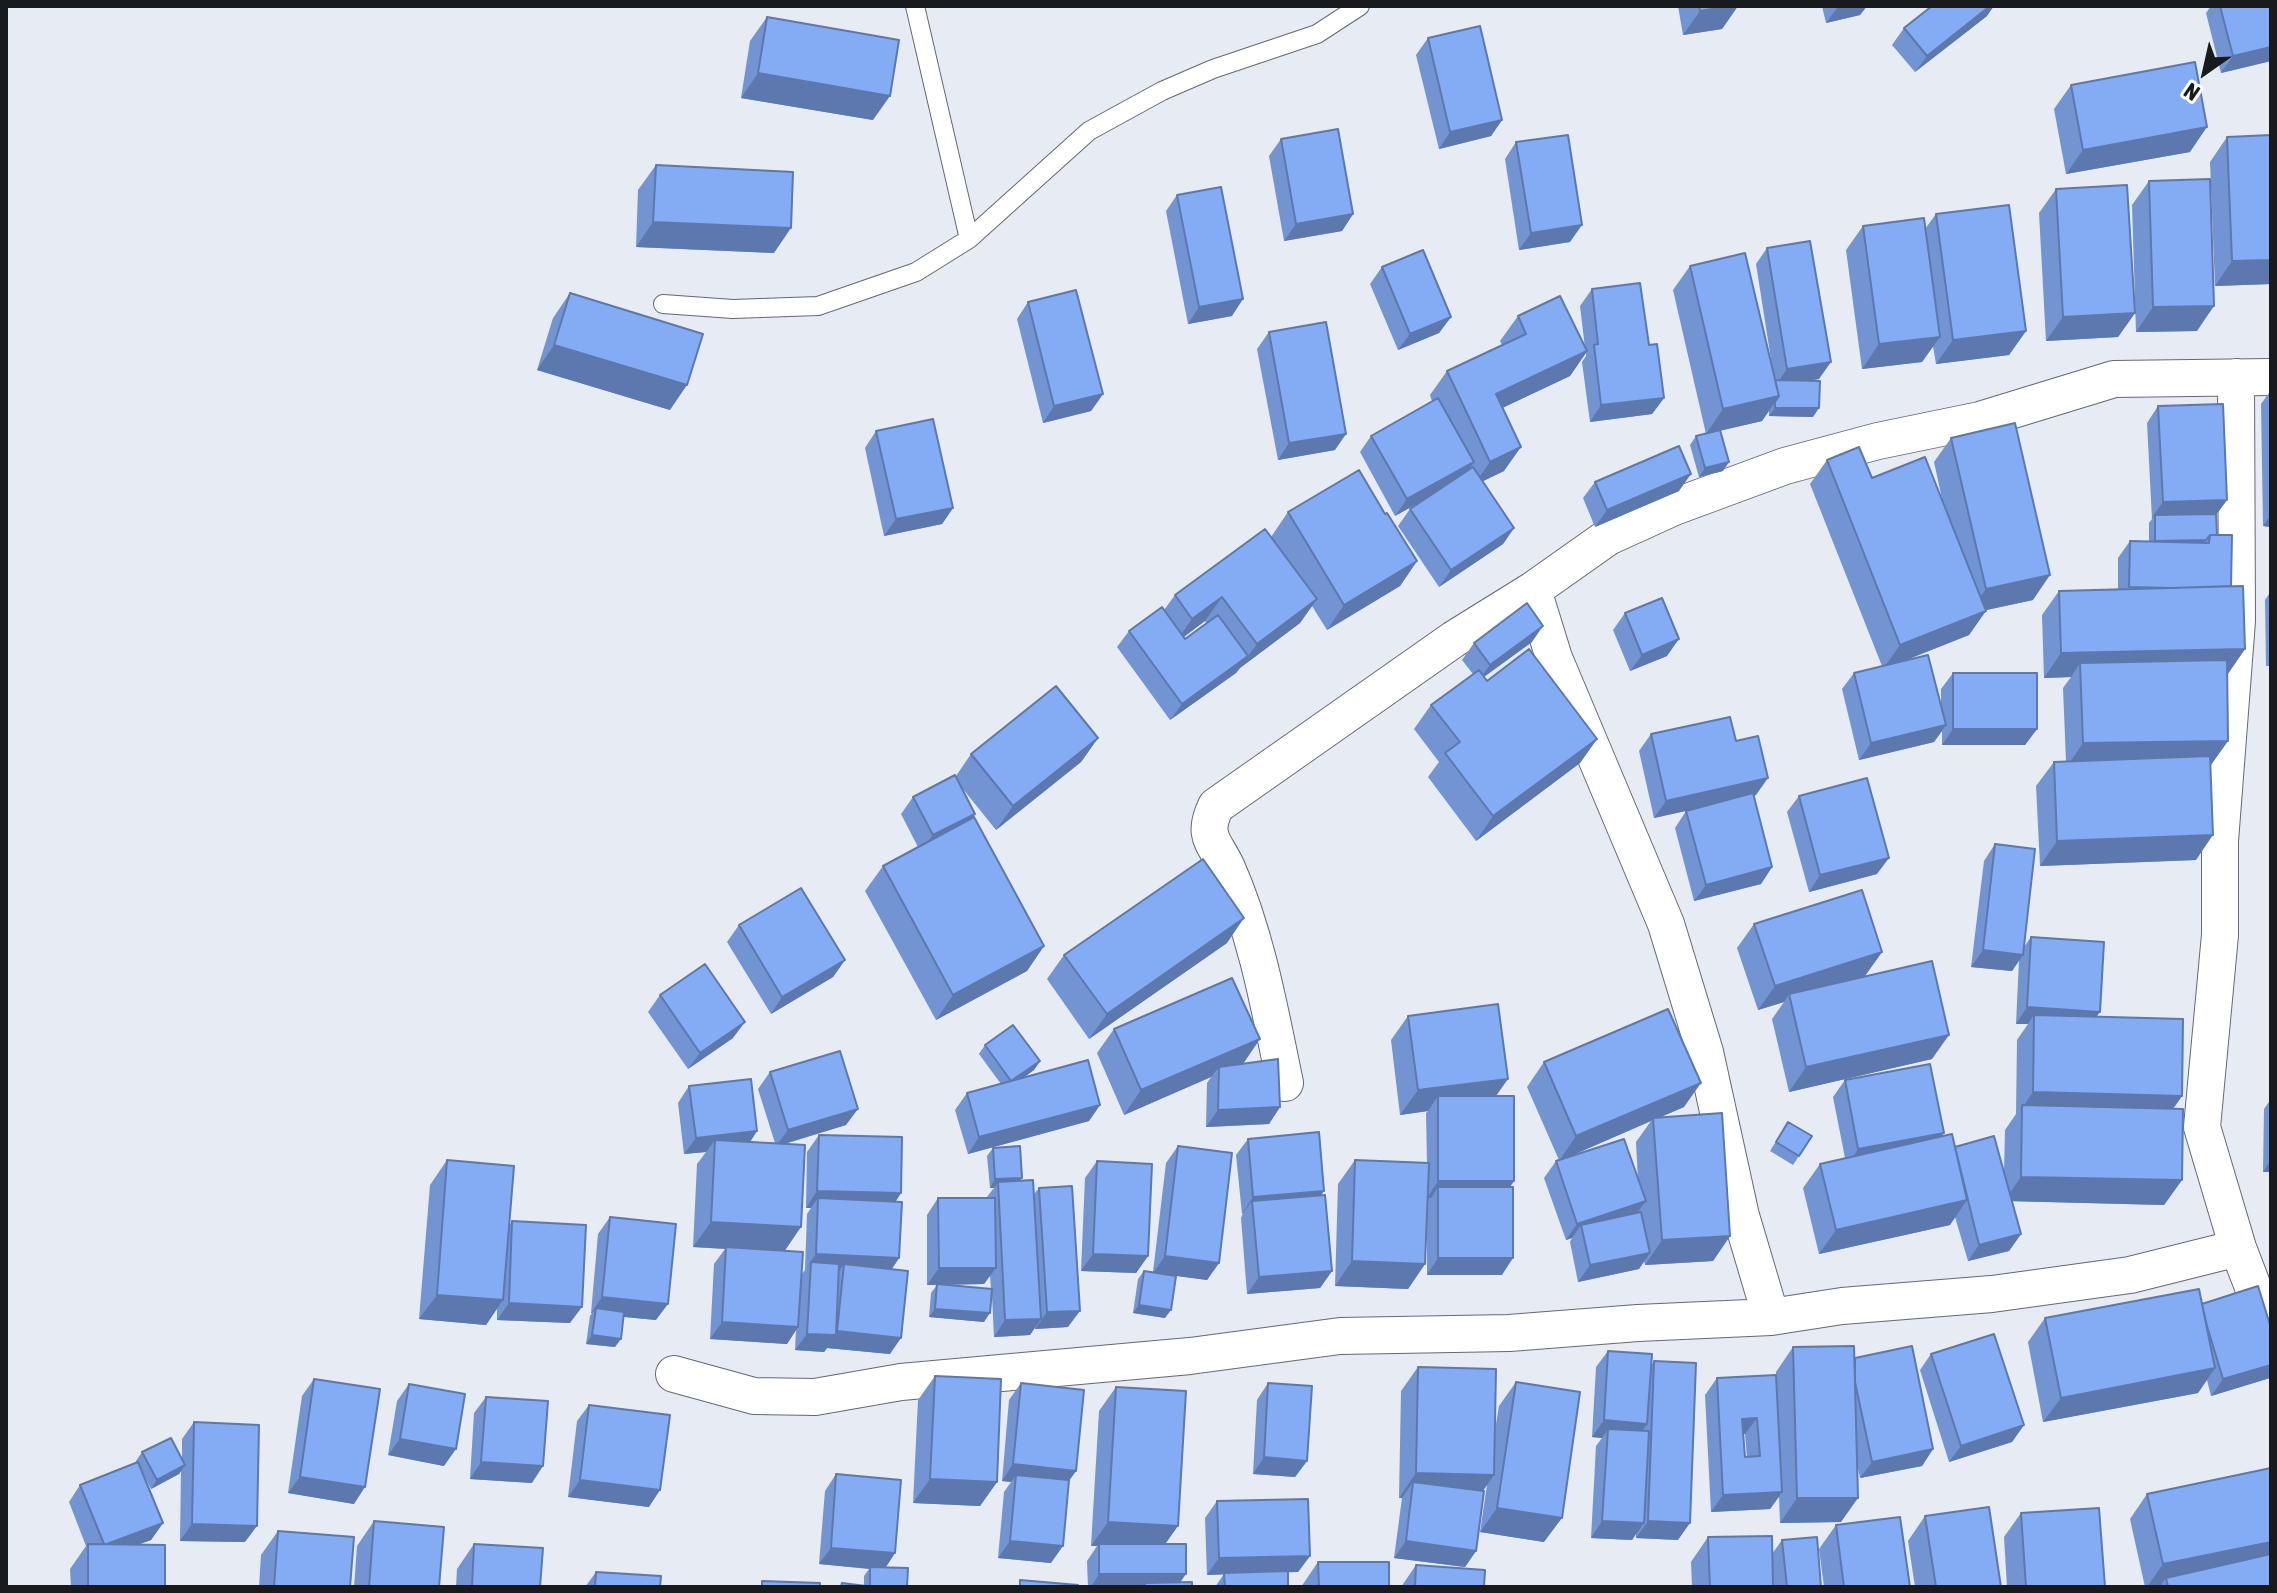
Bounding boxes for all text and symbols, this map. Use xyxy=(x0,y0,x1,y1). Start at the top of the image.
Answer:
north arrow xyxy=(2165,32,2245,112)
text: N xyxy=(2179,77,2204,106)

